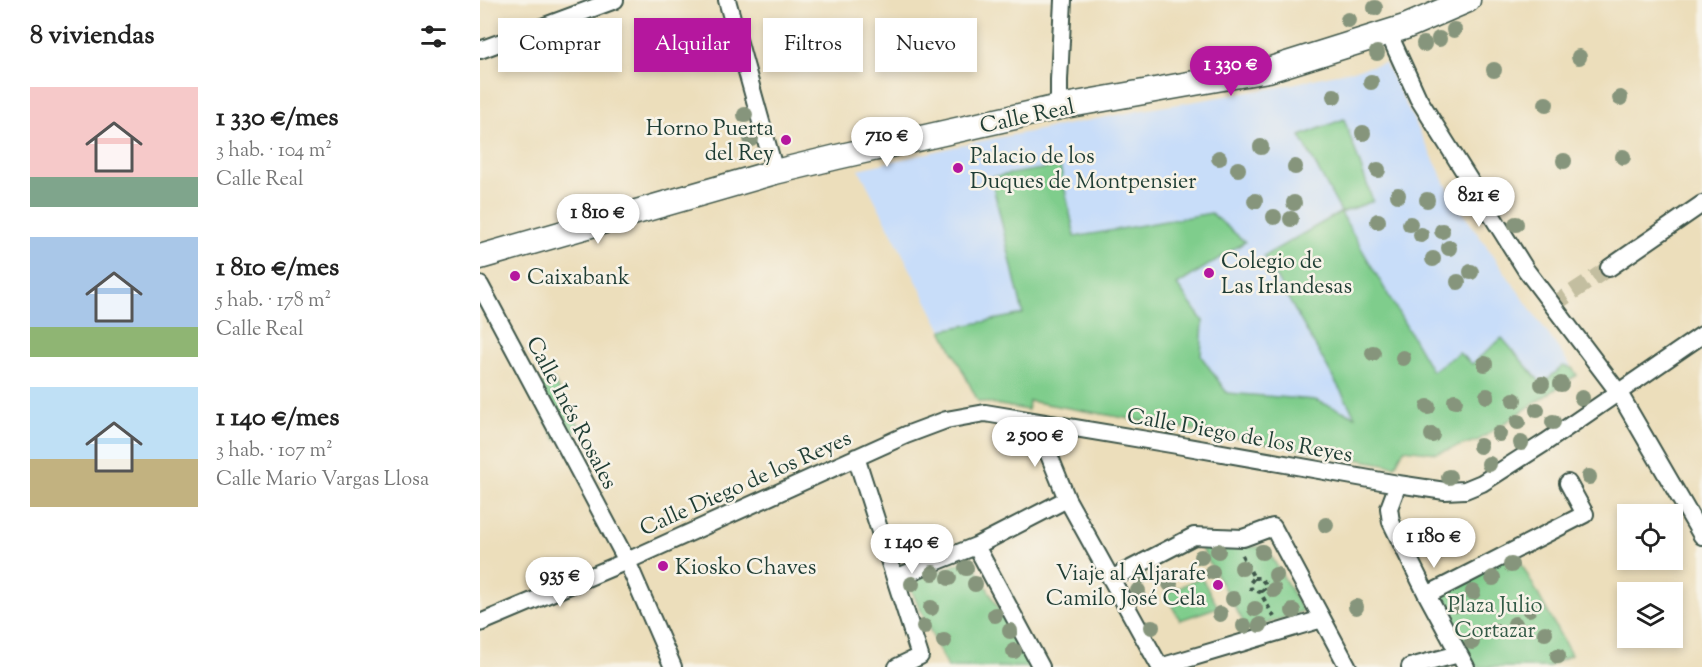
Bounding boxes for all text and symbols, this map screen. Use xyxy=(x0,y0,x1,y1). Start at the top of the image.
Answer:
text: 8 viviendas xyxy=(30,18,154,55)
chip: Comprar xyxy=(498,18,622,72)
chip: Alquilar xyxy=(634,18,751,72)
chip: Filtros xyxy=(763,18,863,72)
chip: Nuevo xyxy=(875,18,977,72)
icon: filters xyxy=(417,20,450,53)
pin: 1 330 € xyxy=(1176,46,1286,97)
text: 1 330 € xyxy=(1204,51,1258,80)
street label: Calle Real xyxy=(977,92,1078,144)
text: 1 330 €/mes xyxy=(216,100,339,137)
icon: home xyxy=(78,111,150,183)
place label: Horno Puerta del Rey xyxy=(646,114,774,171)
pin: 710 € xyxy=(845,117,929,168)
text: 710 € xyxy=(865,122,909,151)
marker: Horno Puerta del Rey xyxy=(779,133,793,147)
text: 3 hab. · 104 m² xyxy=(216,137,332,166)
place label: Palacio de los Duques de Montpensier xyxy=(970,142,1197,199)
marker: Palacio de los Duques de Montpensier xyxy=(951,161,965,175)
text: Calle Real xyxy=(216,166,304,195)
pin: 821 € xyxy=(1437,177,1521,228)
text: 821 € xyxy=(1458,182,1500,211)
pin: 1 810 € xyxy=(543,194,653,245)
text: 1 810 € xyxy=(571,199,625,228)
place label: Colegio de Las Irlandesas xyxy=(1221,247,1352,304)
text: 1 810 €/mes xyxy=(216,250,339,287)
icon: home xyxy=(78,261,150,333)
place label: Caixabank xyxy=(527,263,630,295)
marker: Colegio de Las Irlandesas xyxy=(1202,266,1216,280)
marker: Caixabank xyxy=(508,269,522,283)
text: 5 hab. · 178 m² xyxy=(216,287,331,316)
text: Calle Real xyxy=(216,316,304,345)
street label: Calle Inés Rosales xyxy=(517,331,624,496)
text: 1 140 €/mes xyxy=(216,400,339,437)
street label: Calle Diego de los Reyes xyxy=(1124,401,1355,473)
icon: home xyxy=(78,411,150,483)
pin: 2 500 € xyxy=(980,417,1090,468)
text: 2 500 € xyxy=(1006,422,1064,451)
street label: Calle Diego de los Reyes xyxy=(635,424,857,546)
text: 3 hab. · 107 m² xyxy=(216,437,333,466)
text: Calle Mario Vargas Llosa xyxy=(216,466,429,495)
map controls xyxy=(1617,504,1683,648)
button: locate xyxy=(1617,504,1683,570)
pin: 1 180 € xyxy=(1379,518,1489,569)
text: 1 180 € xyxy=(1407,523,1461,552)
pin: 1 140 € xyxy=(857,524,967,575)
text: 1 140 € xyxy=(885,529,939,558)
place label: Kiosko Chaves xyxy=(675,553,816,585)
pin: 935 € xyxy=(518,557,602,608)
marker: Kiosko Chaves xyxy=(656,559,670,573)
place label: Viaje al Aljarafe Camilo José Cela xyxy=(1046,559,1206,616)
text: 935 € xyxy=(539,562,581,591)
marker: Viaje al Aljarafe Camilo José Cela xyxy=(1211,578,1225,592)
button: layers xyxy=(1617,582,1683,648)
park label: Plaza Julio Cortazar xyxy=(1447,591,1543,648)

